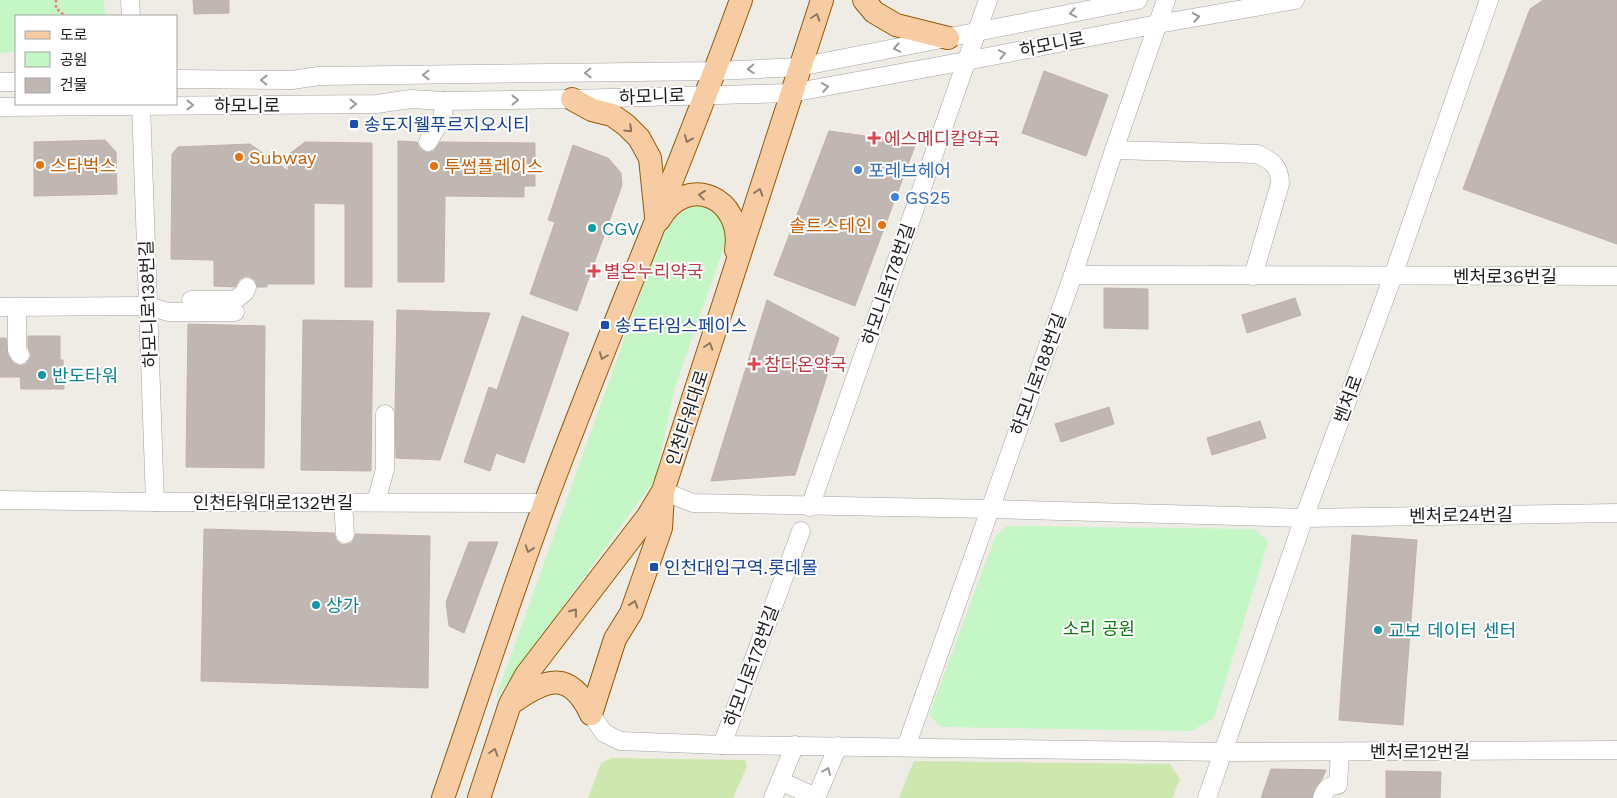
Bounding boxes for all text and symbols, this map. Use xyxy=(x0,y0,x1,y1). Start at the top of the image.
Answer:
one-way arrow xyxy=(1069,7,1078,18)
one-way arrow xyxy=(810,13,820,22)
one-way arrow xyxy=(1191,13,1200,23)
legend xyxy=(15,15,178,105)
text: 도로 xyxy=(60,26,88,44)
street label: 하모니로 xyxy=(1017,27,1087,61)
one-way arrow xyxy=(892,42,901,53)
one-way arrow xyxy=(997,50,1006,60)
text: 공원 xyxy=(60,51,88,69)
one-way arrow xyxy=(746,64,754,75)
one-way arrow xyxy=(584,67,592,78)
one-way arrow xyxy=(422,70,430,80)
one-way arrow xyxy=(259,75,267,85)
text: 건물 xyxy=(60,76,88,94)
one-way arrow xyxy=(820,82,829,92)
street label: 하모니로 xyxy=(619,84,685,108)
one-way arrow xyxy=(511,94,519,105)
street label: 하모니로 xyxy=(214,95,280,116)
one-way arrow xyxy=(349,99,357,109)
one-way arrow xyxy=(186,100,194,110)
place label: 송도지웰푸르지오시티 xyxy=(364,114,530,135)
marker: 송도지웰푸르지오시티 xyxy=(348,118,360,130)
one-way arrow xyxy=(624,123,633,132)
place label: 에스메디칼약국 xyxy=(884,128,1000,149)
marker: 에스메디칼약국 xyxy=(868,132,880,144)
one-way arrow xyxy=(684,134,694,143)
place label: Subway xyxy=(249,147,317,168)
marker: Subway xyxy=(233,151,245,163)
place label: 스타벅스 xyxy=(50,155,116,176)
place label: 투썸플레이스 xyxy=(444,156,543,177)
marker: 스타벅스 xyxy=(34,159,46,171)
marker: 투썸플레이스 xyxy=(428,160,440,172)
place label: 포레브헤어 xyxy=(868,160,951,181)
marker: 포레브헤어 xyxy=(852,164,864,176)
place label: GS25 xyxy=(905,187,951,208)
one-way arrow xyxy=(753,188,763,196)
one-way arrow xyxy=(698,191,707,201)
marker: GS25 xyxy=(889,191,901,203)
place label: 솔트스테인 xyxy=(789,215,872,236)
place label: CGV xyxy=(602,218,639,239)
marker: 솔트스테인 xyxy=(876,219,888,231)
street label: 하모니로178번길 xyxy=(857,220,919,348)
marker: CGV xyxy=(586,222,598,234)
street label: 하모니로138번길 xyxy=(135,240,161,368)
place label: 별온누리약국 xyxy=(604,261,703,282)
marker: 별온누리약국 xyxy=(588,265,600,277)
street label: 벤처로36번길 xyxy=(1453,266,1557,287)
street label: 하모니로188번길 xyxy=(1006,310,1070,438)
place label: 송도타임스페이스 xyxy=(615,315,747,336)
marker: 송도타임스페이스 xyxy=(599,319,611,331)
one-way arrow xyxy=(704,343,714,351)
one-way arrow xyxy=(599,351,610,360)
place label: 참다온약국 xyxy=(764,354,847,375)
marker: 참다온약국 xyxy=(748,358,760,370)
place label: 반도타워 xyxy=(52,365,118,386)
street label: 인천타워대로 xyxy=(662,368,712,468)
marker: 반도타워 xyxy=(36,369,48,381)
street label: 벤처로 xyxy=(1330,372,1366,426)
street label: 인천타워대로132번길 xyxy=(193,492,353,513)
street label: 벤처로24번길 xyxy=(1409,504,1513,526)
one-way arrow xyxy=(525,544,535,553)
place label: 인천대입구역.롯데몰 xyxy=(664,557,818,578)
marker: 인천대입구역.롯데몰 xyxy=(648,561,660,573)
place label: 상가 xyxy=(326,595,360,616)
marker: 상가 xyxy=(310,599,322,611)
one-way arrow xyxy=(628,601,638,609)
street label: 하모니로178번길 xyxy=(719,603,783,729)
one-way arrow xyxy=(569,609,577,618)
park label: 소리 공원 xyxy=(1063,618,1135,639)
place label: 교보 데이터 센터 xyxy=(1388,620,1516,641)
marker: 교보 데이터 센터 xyxy=(1372,624,1384,636)
street label: 벤처로12번길 xyxy=(1370,741,1470,762)
one-way arrow xyxy=(489,748,499,756)
one-way arrow xyxy=(820,767,831,776)

